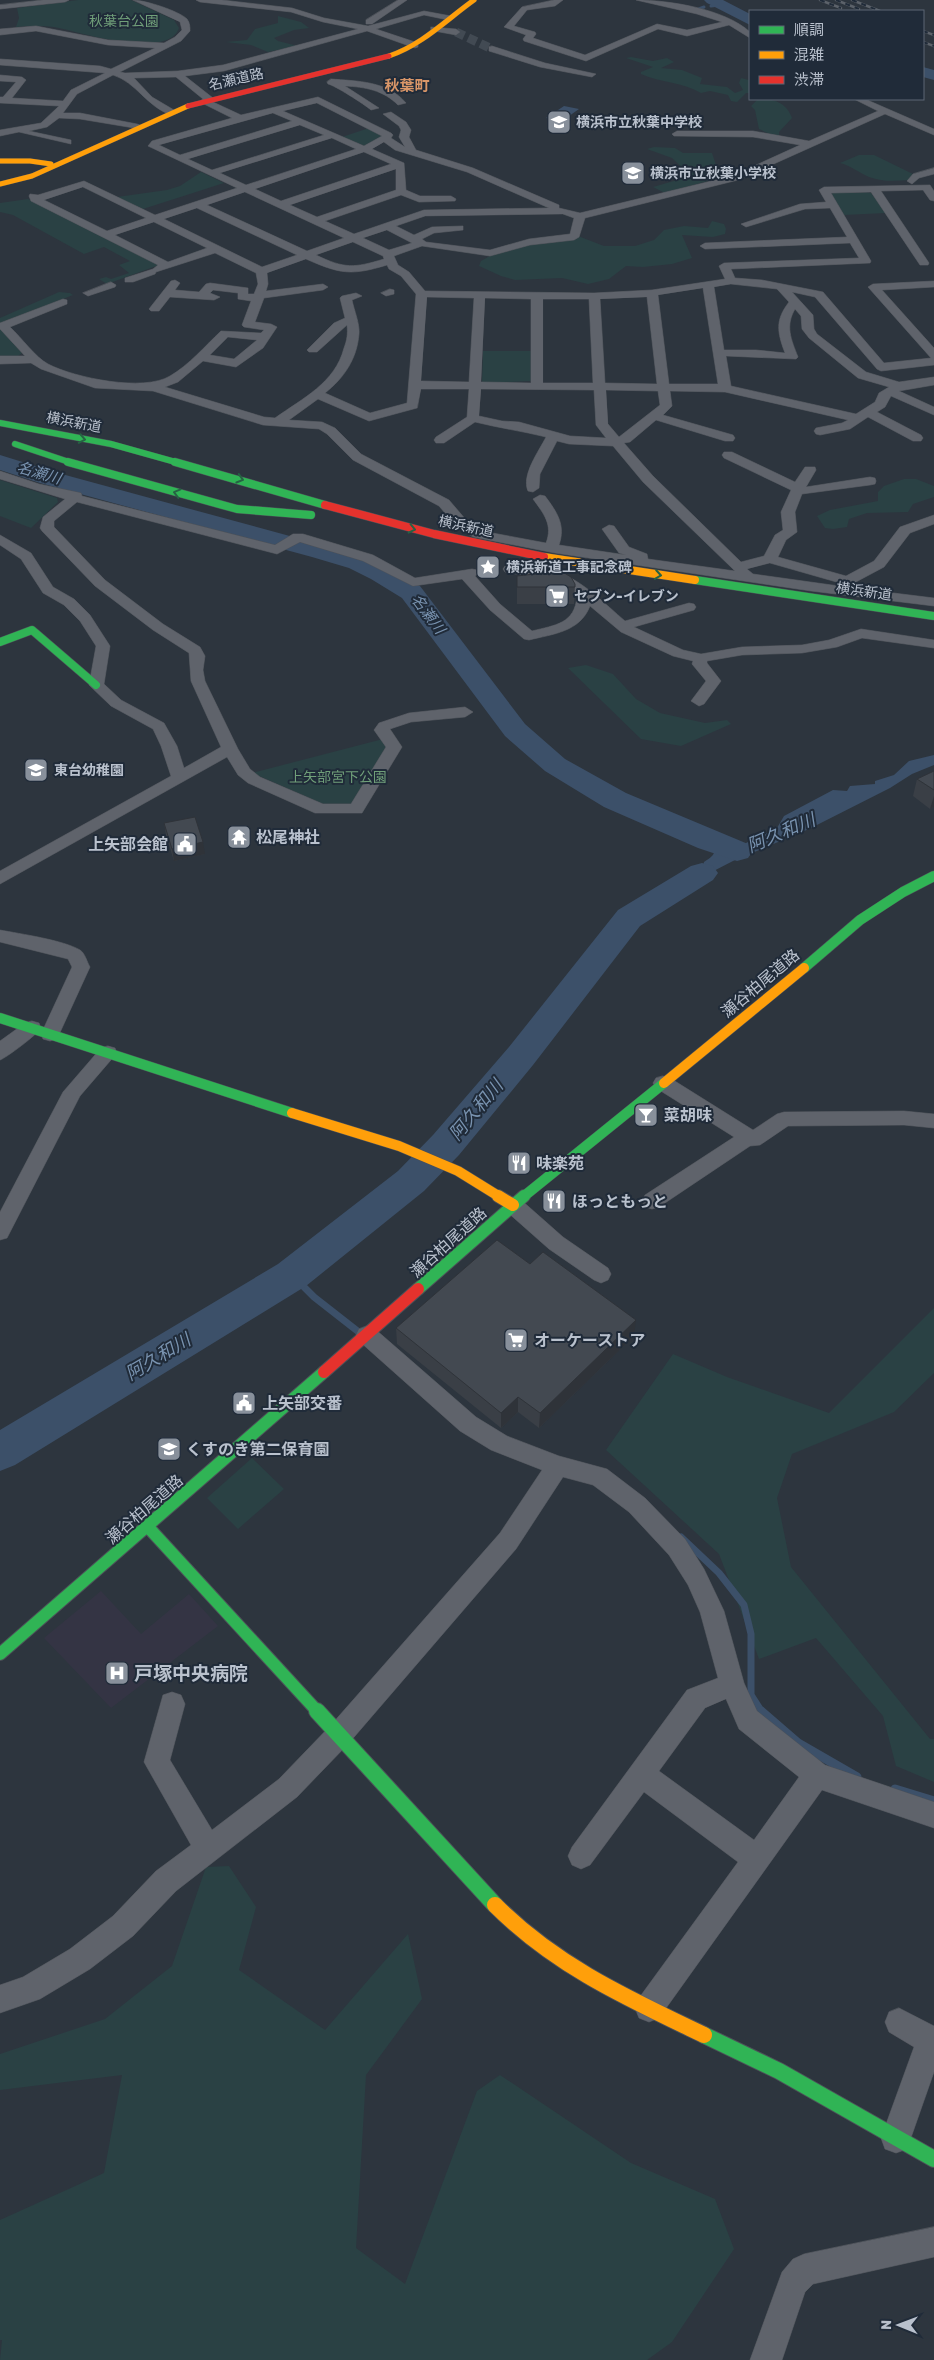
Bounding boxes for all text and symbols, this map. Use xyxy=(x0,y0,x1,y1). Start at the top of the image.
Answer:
legend xyxy=(749,10,924,100)
park label: 秋葉台公園 xyxy=(89,13,159,30)
text: 順調 xyxy=(794,21,824,39)
text: 混雑 xyxy=(794,46,824,64)
street label: 名瀬道路 xyxy=(207,65,265,94)
text: 渋滞 xyxy=(794,71,824,89)
district label: 秋葉町 xyxy=(384,77,430,95)
school or university icon: 横浜市立秋葉中学校 xyxy=(546,109,572,135)
place label: 横浜市立秋葉中学校 xyxy=(576,114,702,131)
school or university icon: 横浜市立秋葉小学校 xyxy=(620,160,646,186)
place label: 横浜市立秋葉小学校 xyxy=(650,165,776,182)
street label: 横浜新道 xyxy=(45,409,103,436)
one-way arrow xyxy=(78,433,87,443)
water label: 名瀬川 xyxy=(15,458,65,488)
one-way arrow xyxy=(235,474,243,484)
one-way arrow xyxy=(173,488,182,499)
street label: 横浜新道 xyxy=(437,512,495,541)
one-way arrow xyxy=(408,523,417,534)
place icon: 横浜新道工事記念碑 xyxy=(475,554,501,580)
place label: 横浜新道工事記念碑 xyxy=(506,559,632,576)
one-way arrow xyxy=(654,569,663,579)
street label: 横浜新道 xyxy=(835,579,893,604)
supermarket icon: セブン-イレブン xyxy=(544,583,570,609)
place label: セブン-イレブン xyxy=(574,588,679,605)
water label: 名瀬川 xyxy=(407,591,450,639)
school or university icon: 東台幼稚園 xyxy=(23,757,49,783)
place label: 東台幼稚園 xyxy=(54,762,124,779)
park label: 上矢部宮下公園 xyxy=(289,769,387,786)
water label: 阿久和川 xyxy=(744,808,820,857)
temple icon: 松尾神社 xyxy=(226,824,252,850)
place label: 松尾神社 xyxy=(256,828,320,847)
public building icon: 上矢部会館 xyxy=(172,831,198,857)
place label: 上矢部会館 xyxy=(88,835,168,854)
street label: 瀬谷柏尾道路 xyxy=(717,945,803,1022)
water label: 阿久和川 xyxy=(444,1074,509,1145)
bar icon: 菜胡味 xyxy=(633,1102,659,1128)
place label: 菜胡味 xyxy=(664,1106,712,1125)
restaurant icon: 味楽苑 xyxy=(506,1150,532,1176)
place label: 味楽苑 xyxy=(536,1154,584,1173)
restaurant icon: ほっともっと xyxy=(541,1188,567,1214)
place label: ほっともっと xyxy=(572,1192,668,1211)
street label: 瀬谷柏尾道路 xyxy=(406,1203,490,1282)
supermarket icon: オーケーストア xyxy=(503,1327,529,1353)
water label: 阿久和川 xyxy=(121,1328,196,1385)
place label: オーケーストア xyxy=(534,1331,645,1350)
public building icon: 上矢部交番 xyxy=(231,1390,257,1416)
place label: 上矢部交番 xyxy=(262,1394,342,1413)
school or university icon: くすのき第二保育園 xyxy=(156,1436,182,1462)
place label: くすのき第二保育園 xyxy=(186,1440,330,1459)
street label: 瀬谷柏尾道路 xyxy=(102,1471,187,1548)
hospital icon: 戸塚中央病院 xyxy=(104,1660,130,1686)
place label: 戸塚中央病院 xyxy=(134,1662,248,1685)
north arrow xyxy=(874,2300,924,2350)
text: N xyxy=(878,2320,895,2330)

